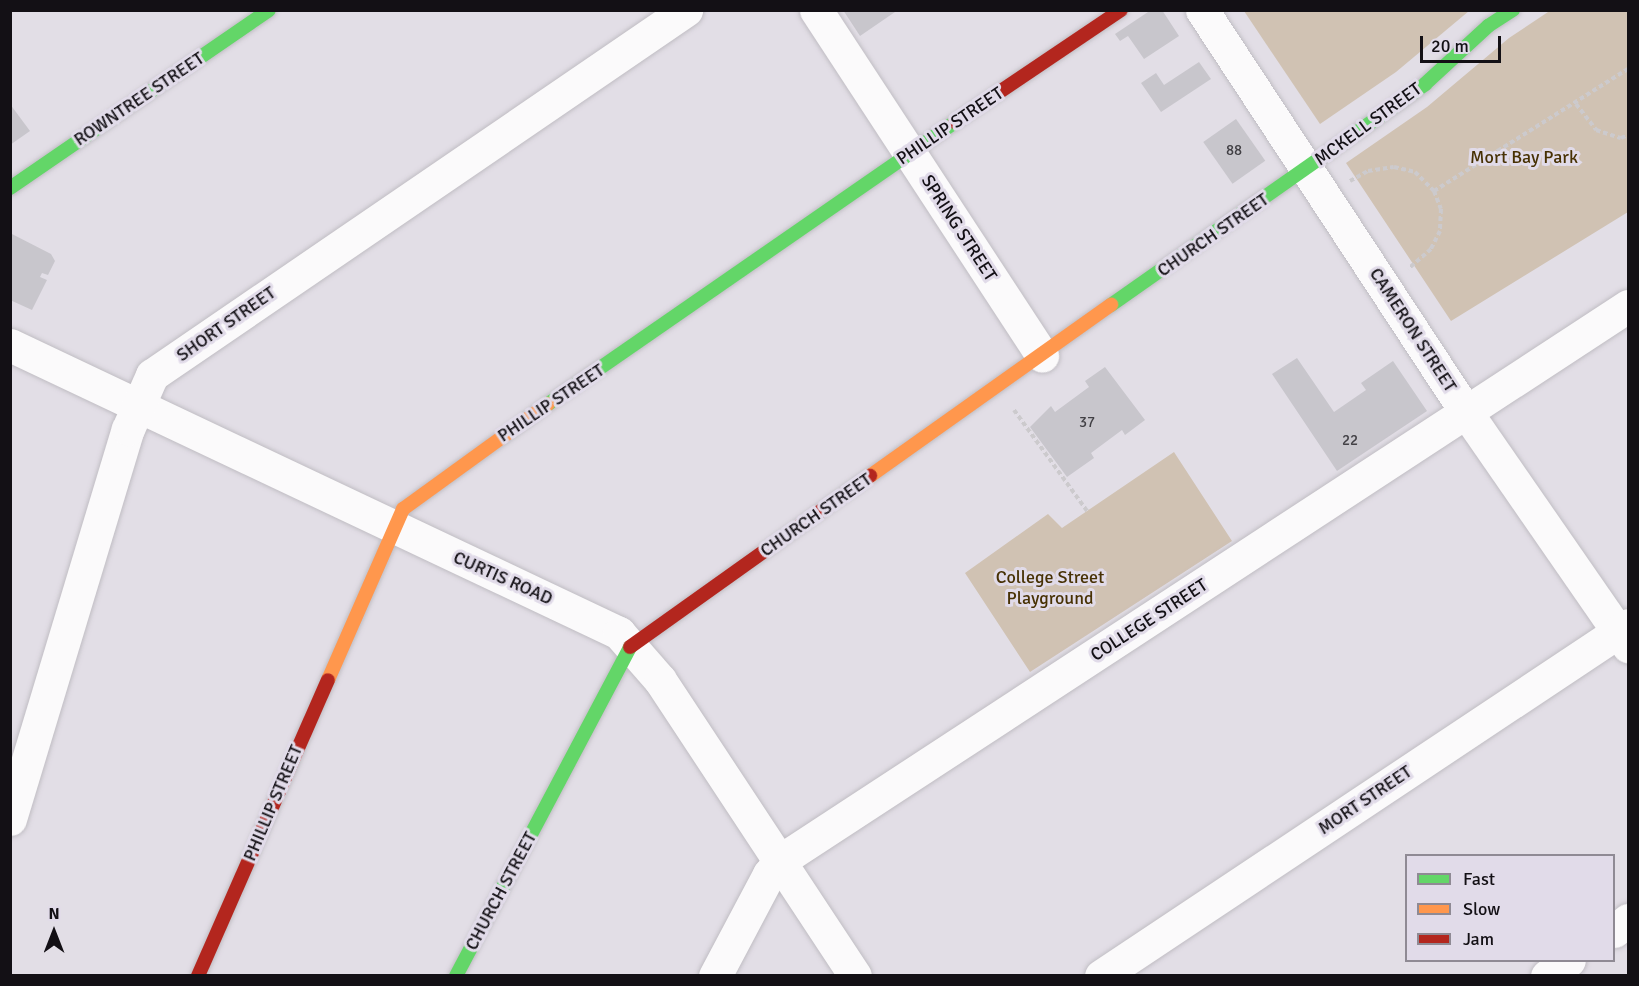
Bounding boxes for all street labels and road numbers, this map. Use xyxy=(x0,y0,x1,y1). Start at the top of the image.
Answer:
street label: ROWNTREE STREET xyxy=(70,47,208,151)
street label: MCKELL STREET xyxy=(1310,78,1426,170)
street label: PHILLIP STREET xyxy=(893,82,1007,170)
street label: SPRING STREET xyxy=(917,171,1001,285)
street label: CHURCH STREET xyxy=(1153,189,1273,281)
street label: CAMERON STREET xyxy=(1365,264,1461,396)
street label: SHORT STREET xyxy=(172,282,280,366)
street label: PHILLIP STREET xyxy=(494,359,608,447)
street label: CHURCH STREET xyxy=(756,469,876,561)
street label: CURTIS ROAD xyxy=(450,546,556,610)
street label: COLLEGE STREET xyxy=(1086,574,1212,666)
street label: PHILLIP STREET xyxy=(239,742,307,864)
street label: MORT STREET xyxy=(1314,761,1416,839)
street label: CHURCH STREET xyxy=(461,828,541,954)

